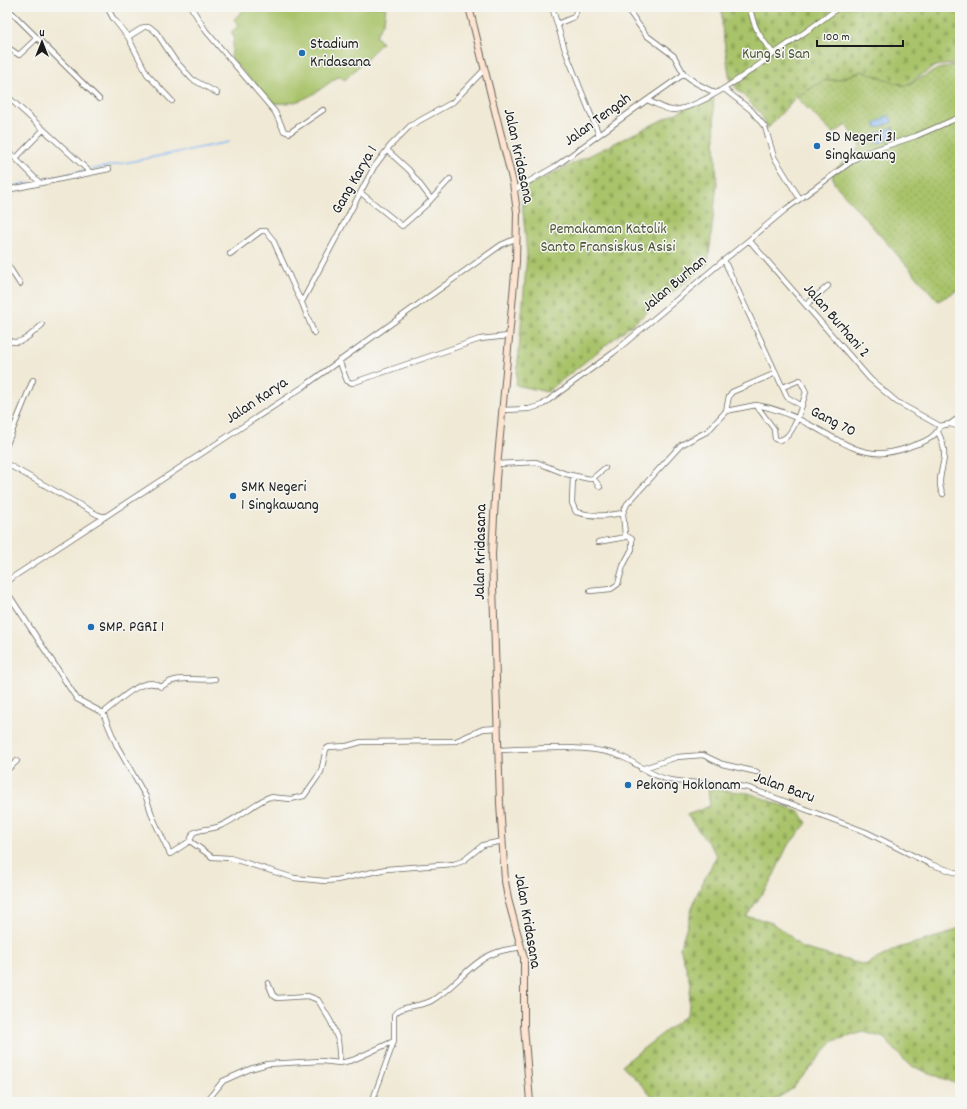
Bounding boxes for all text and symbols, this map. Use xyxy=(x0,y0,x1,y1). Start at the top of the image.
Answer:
north arrow xyxy=(22,22,62,62)
scale bar xyxy=(817,22,903,48)
text: U xyxy=(39,26,45,42)
text: 100 m xyxy=(823,29,850,46)
place label: Stadium Kridasana xyxy=(310,33,371,74)
park label: Kung Si San xyxy=(742,43,810,66)
marker: Stadium Kridasana xyxy=(297,48,307,58)
street label: Jalan Tengah xyxy=(560,88,636,152)
street label: Jalan Kridasana xyxy=(497,107,539,206)
place label: SD Negeri 31 Singkawang xyxy=(825,126,896,167)
street label: Gang Karya 1 xyxy=(326,141,384,219)
marker: SD Negeri 31 Singkawang xyxy=(812,141,822,151)
park label: Pemakaman Katolik Santo Fransiskus Asisi xyxy=(541,218,676,259)
street label: Jalan Burhan xyxy=(638,250,712,318)
street label: Jalan Burhani 2 xyxy=(797,279,875,363)
street label: Jalan Karya xyxy=(221,371,293,430)
street label: Gang 70 xyxy=(806,401,860,443)
place label: SMK Negeri 1 Singkawang xyxy=(241,476,319,517)
marker: SMK Negeri 1 Singkawang xyxy=(228,491,238,501)
street label: Jalan Kridasana xyxy=(469,503,493,600)
place label: SMP. PGRI 1 xyxy=(99,616,164,639)
marker: SMP. PGRI 1 xyxy=(86,622,96,632)
street label: Jalan Baru xyxy=(750,766,818,810)
place label: Pekong Hoklonam xyxy=(636,774,741,797)
marker: Pekong Hoklonam xyxy=(623,780,633,790)
street label: Jalan Kridasana xyxy=(507,872,547,971)

